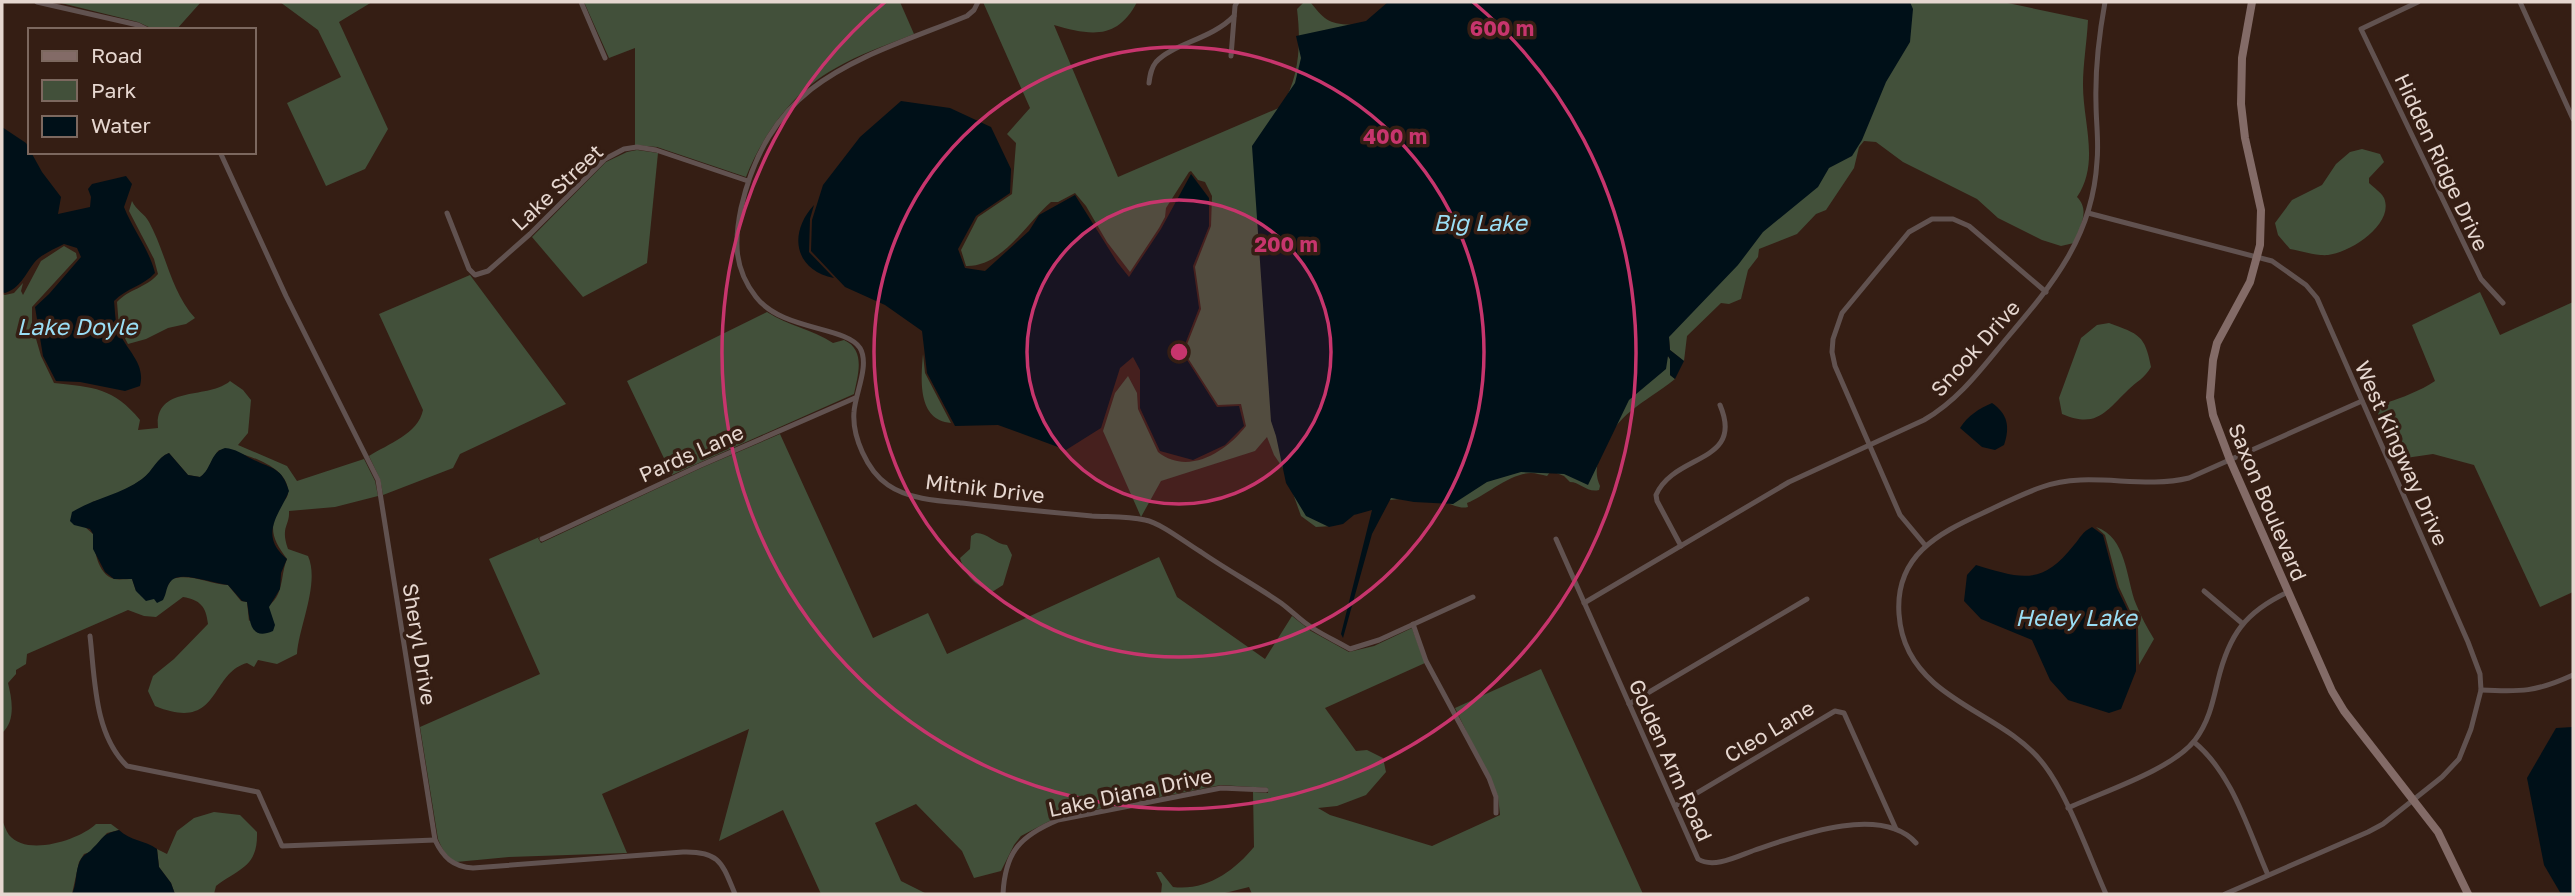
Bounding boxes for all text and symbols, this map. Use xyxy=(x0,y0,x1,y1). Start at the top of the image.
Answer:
text: 600 m xyxy=(1470,15,1534,41)
legend xyxy=(28,28,256,154)
text: Road xyxy=(91,42,142,68)
street label: Hidden Ridge Drive xyxy=(2389,69,2495,255)
text: Park xyxy=(91,77,137,103)
text: Water xyxy=(91,112,151,138)
text: 400 m xyxy=(1363,123,1427,149)
street label: Lake Street xyxy=(506,138,608,236)
water label: Big Lake xyxy=(1433,208,1528,236)
text: 200 m xyxy=(1254,231,1318,257)
street label: Snook Drive xyxy=(1925,294,2025,402)
water label: Lake Doyle xyxy=(17,312,139,340)
centre of rings xyxy=(1167,340,1191,364)
street label: West Kingway Drive xyxy=(2350,357,2454,549)
street label: Pards Lane xyxy=(635,418,747,488)
street label: Saxon Boulevard xyxy=(2223,419,2313,585)
street label: Mitnik Drive xyxy=(924,468,1046,508)
street label: Sheryl Drive xyxy=(398,581,442,707)
water label: Heley Lake xyxy=(2015,603,2138,631)
street label: Golden Arm Road xyxy=(1624,675,1718,845)
street label: Cleo Lane xyxy=(1719,694,1819,768)
street label: Lake Diana Drive xyxy=(1046,762,1214,822)

